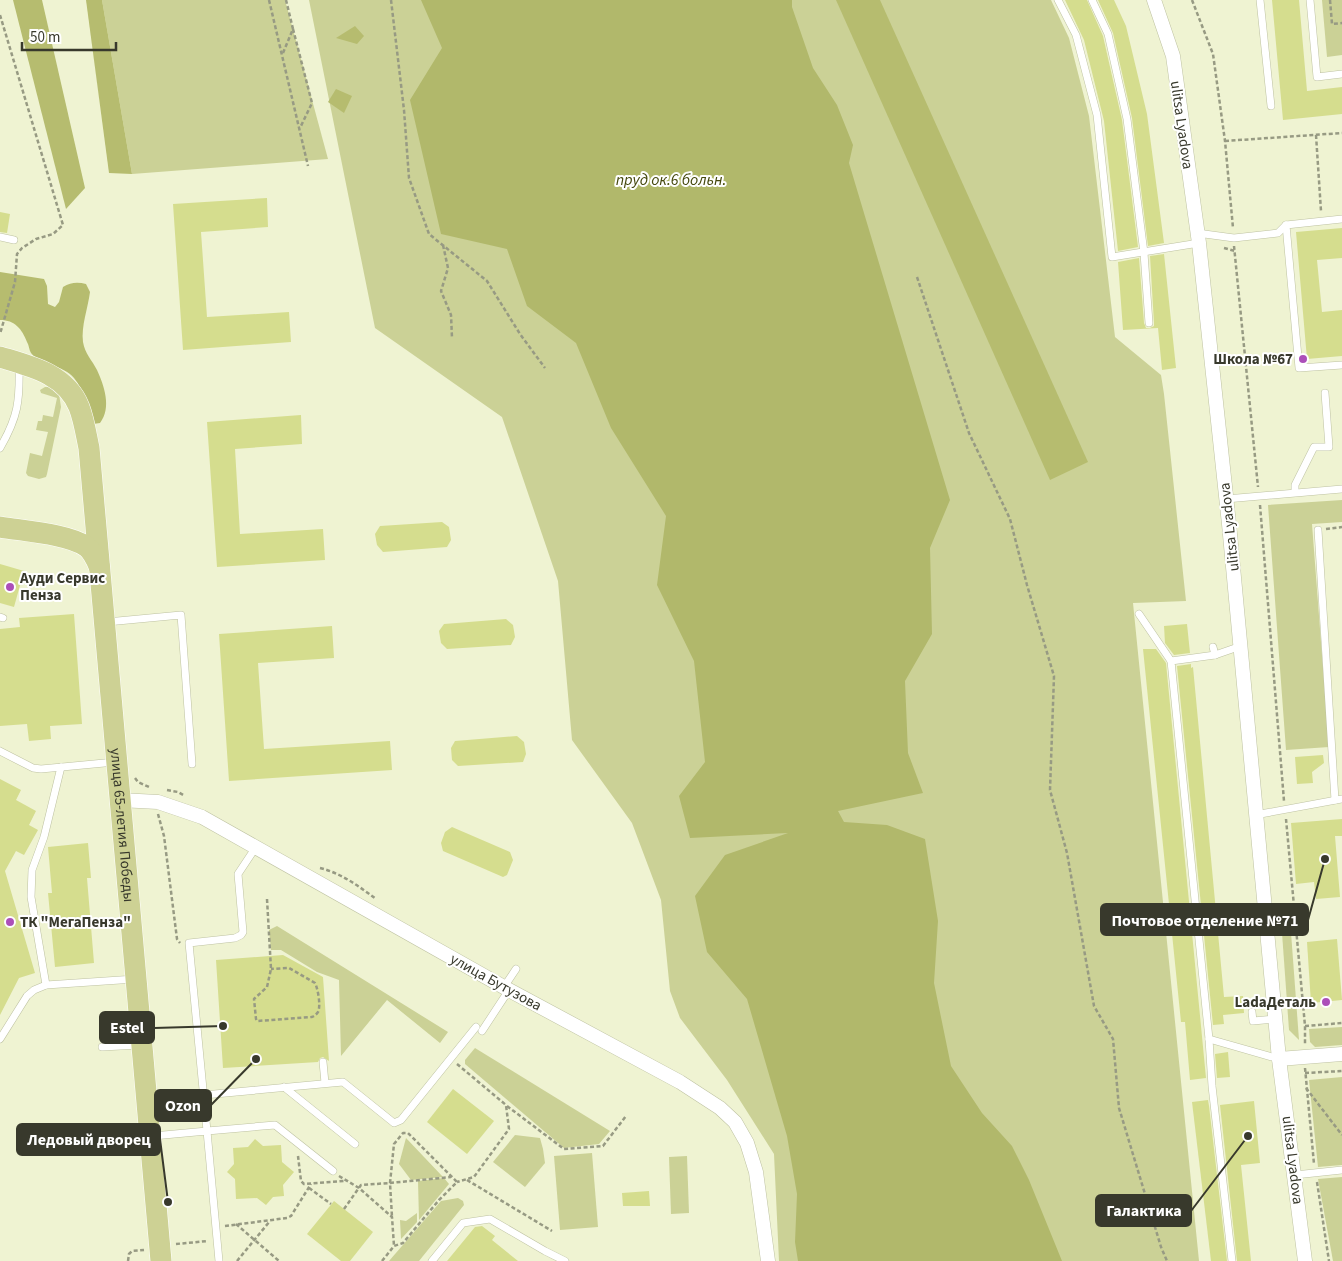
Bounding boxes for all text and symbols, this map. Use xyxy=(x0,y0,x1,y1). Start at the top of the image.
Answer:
scale bar xyxy=(22,20,116,52)
text: 50 m xyxy=(30,27,60,48)
street label: ulitsa Lyadova xyxy=(1165,79,1198,171)
water label: пруд ок.6 больн. xyxy=(616,169,726,191)
place label: Школа №67 xyxy=(1213,349,1293,370)
marker: Школа №67 xyxy=(1297,353,1309,365)
street label: ulitsa Lyadova xyxy=(1214,482,1245,572)
place label: Ауди Сервис Пенза xyxy=(19,568,105,606)
marker: Ауди Сервис Пенза xyxy=(4,581,16,593)
street label: улица 65-летия Победы xyxy=(105,747,139,903)
callout: Почтовое отделение №71 xyxy=(1101,904,1308,935)
text: Почтовое отделение №71 xyxy=(1111,910,1299,932)
place label: ТК "МегаПенза" xyxy=(20,912,131,933)
marker: ТК "МегаПенза" xyxy=(4,916,16,928)
street label: улица Бутузова xyxy=(446,949,545,1016)
place label: LadaДеталь xyxy=(1235,992,1316,1013)
marker: LadaДеталь xyxy=(1320,996,1332,1008)
callout: Estel xyxy=(100,1012,154,1043)
text: Estel xyxy=(110,1017,145,1039)
callout: Ozon xyxy=(155,1090,211,1121)
text: Ozon xyxy=(165,1095,201,1117)
street label: ulitsa Lyadova xyxy=(1277,1115,1308,1206)
callout: Ледовый дворец xyxy=(17,1124,160,1155)
text: Ледовый дворец xyxy=(26,1129,151,1151)
callout: Галактика xyxy=(1096,1195,1191,1226)
text: Галактика xyxy=(1106,1200,1182,1222)

